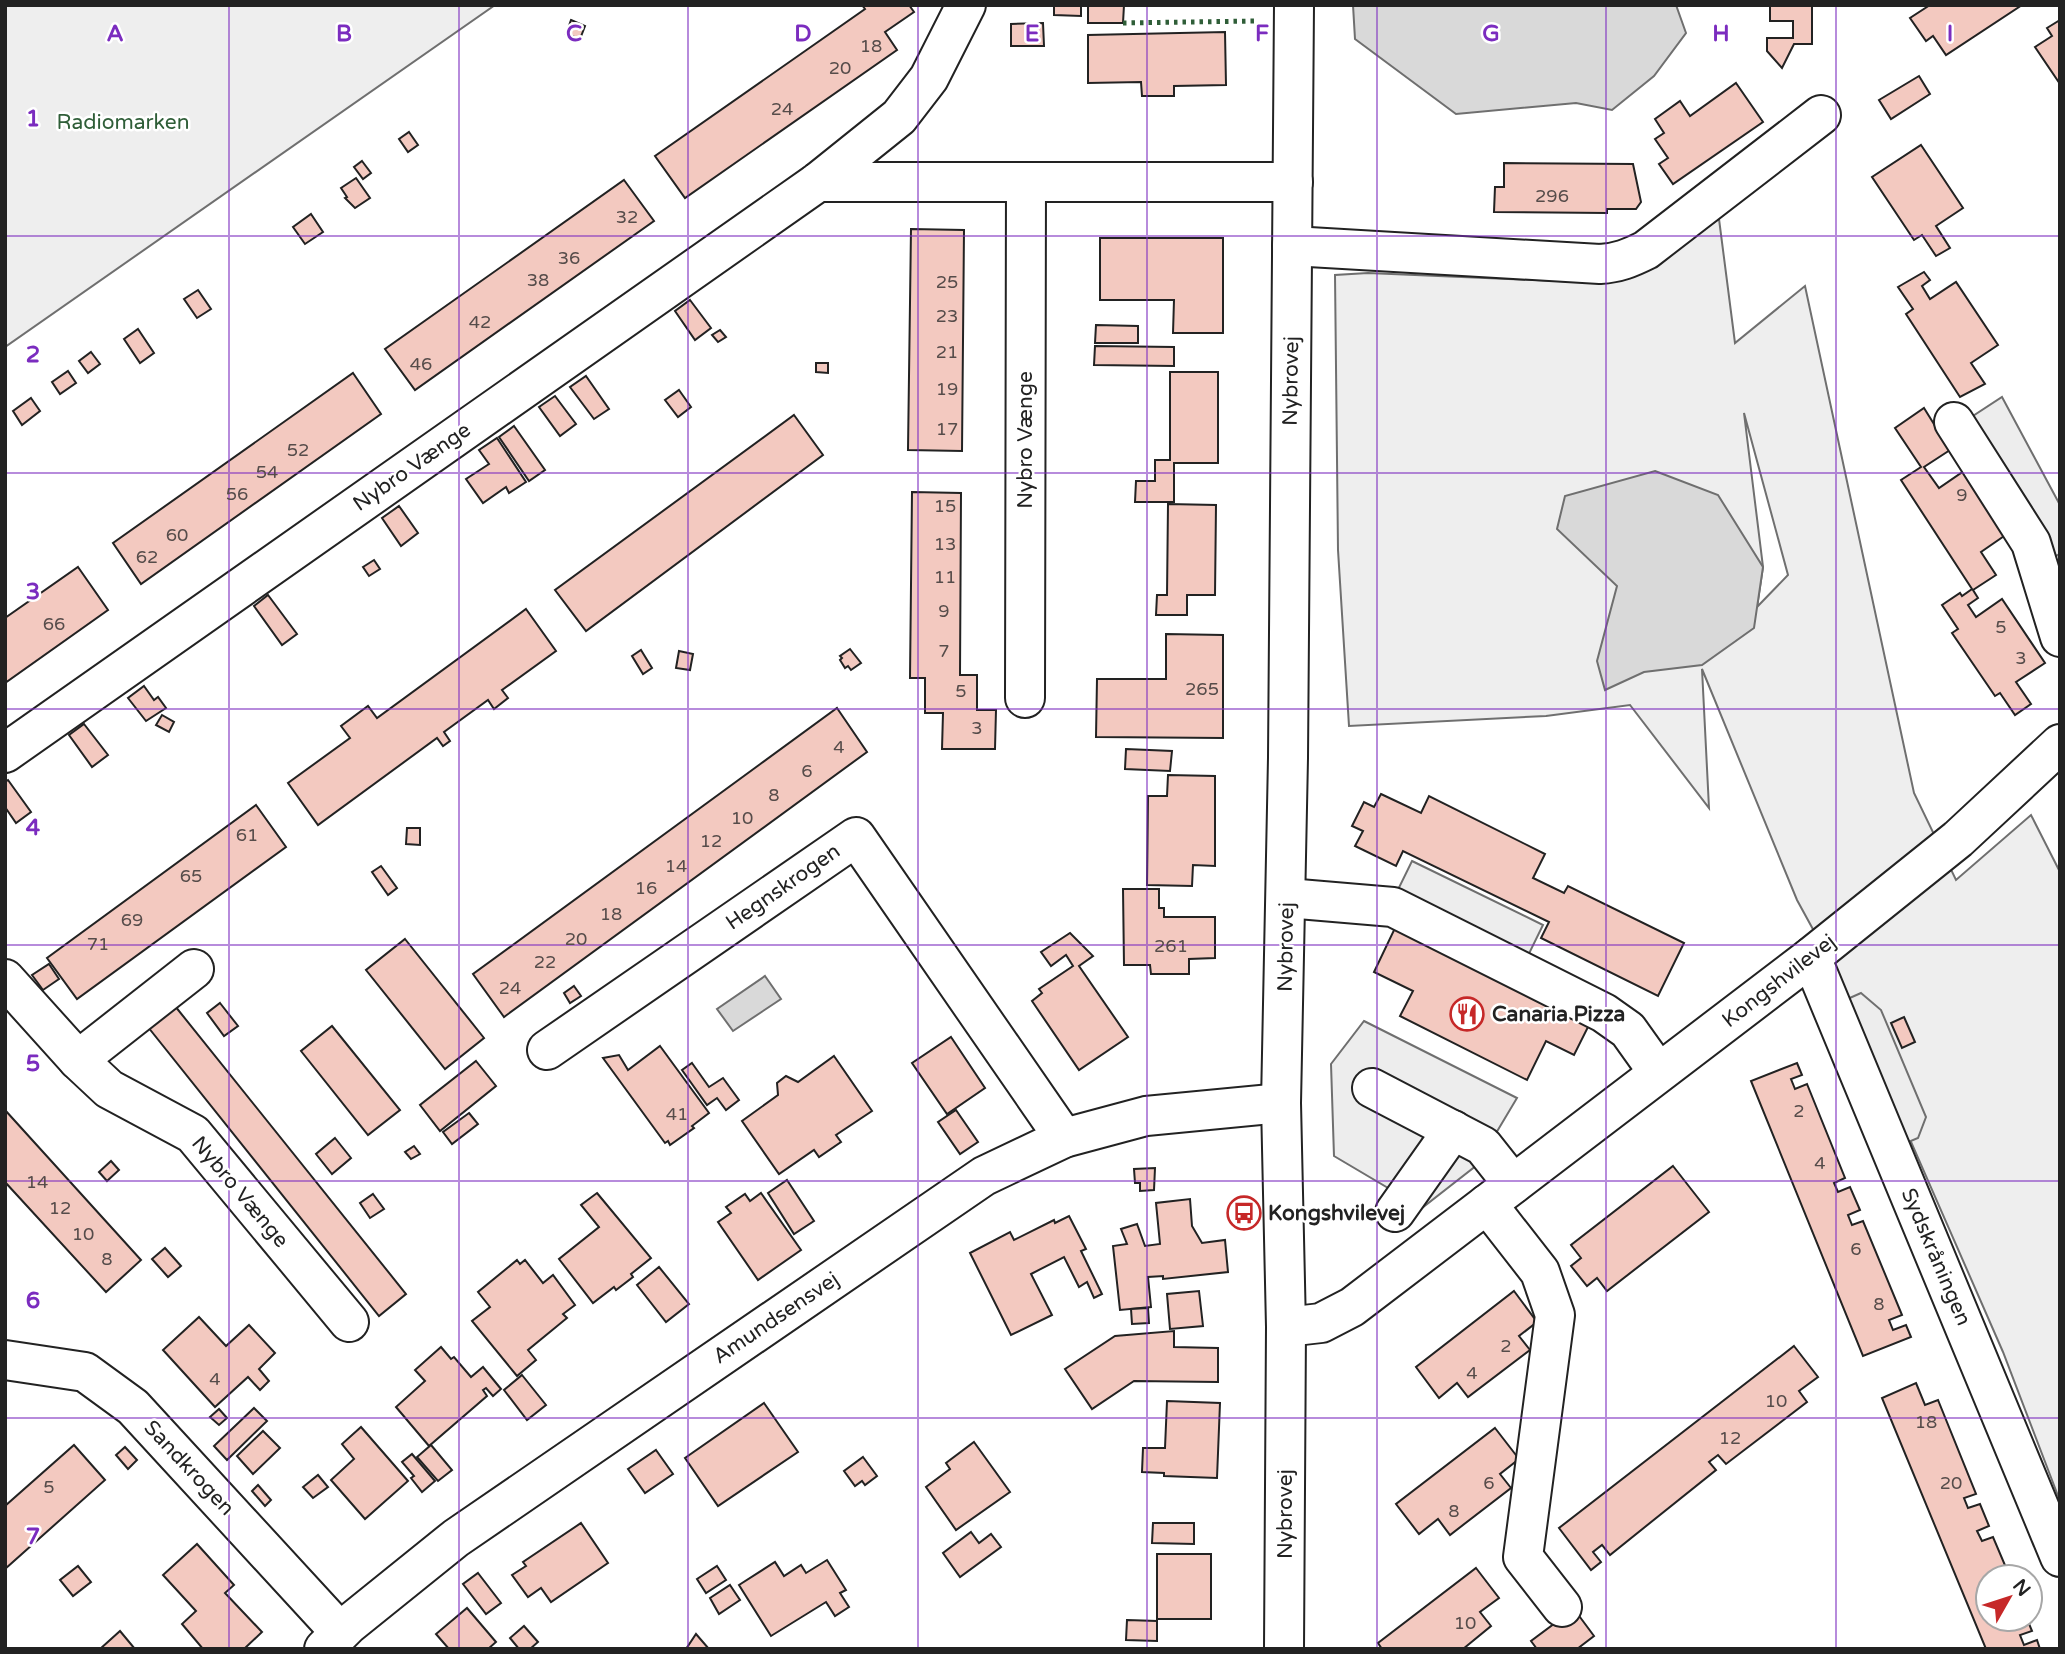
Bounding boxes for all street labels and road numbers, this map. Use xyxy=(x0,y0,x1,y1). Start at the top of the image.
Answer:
street label: Nybrovej xyxy=(1278,336,1304,426)
street label: Nybro Vænge xyxy=(1013,371,1038,509)
street label: Nybro Vænge xyxy=(348,417,476,517)
street label: Hegnskrogen xyxy=(721,838,845,936)
street label: Nybrovej xyxy=(1273,902,1299,992)
street label: Kongshvilevej xyxy=(1717,929,1841,1033)
street label: Nybro Vænge xyxy=(186,1131,294,1253)
street label: Sydskråningen xyxy=(1896,1185,1976,1329)
street label: Amundsensvej xyxy=(708,1267,844,1369)
street label: Sandkrogen xyxy=(139,1415,239,1521)
street label: Nybrovej xyxy=(1273,1469,1298,1559)

